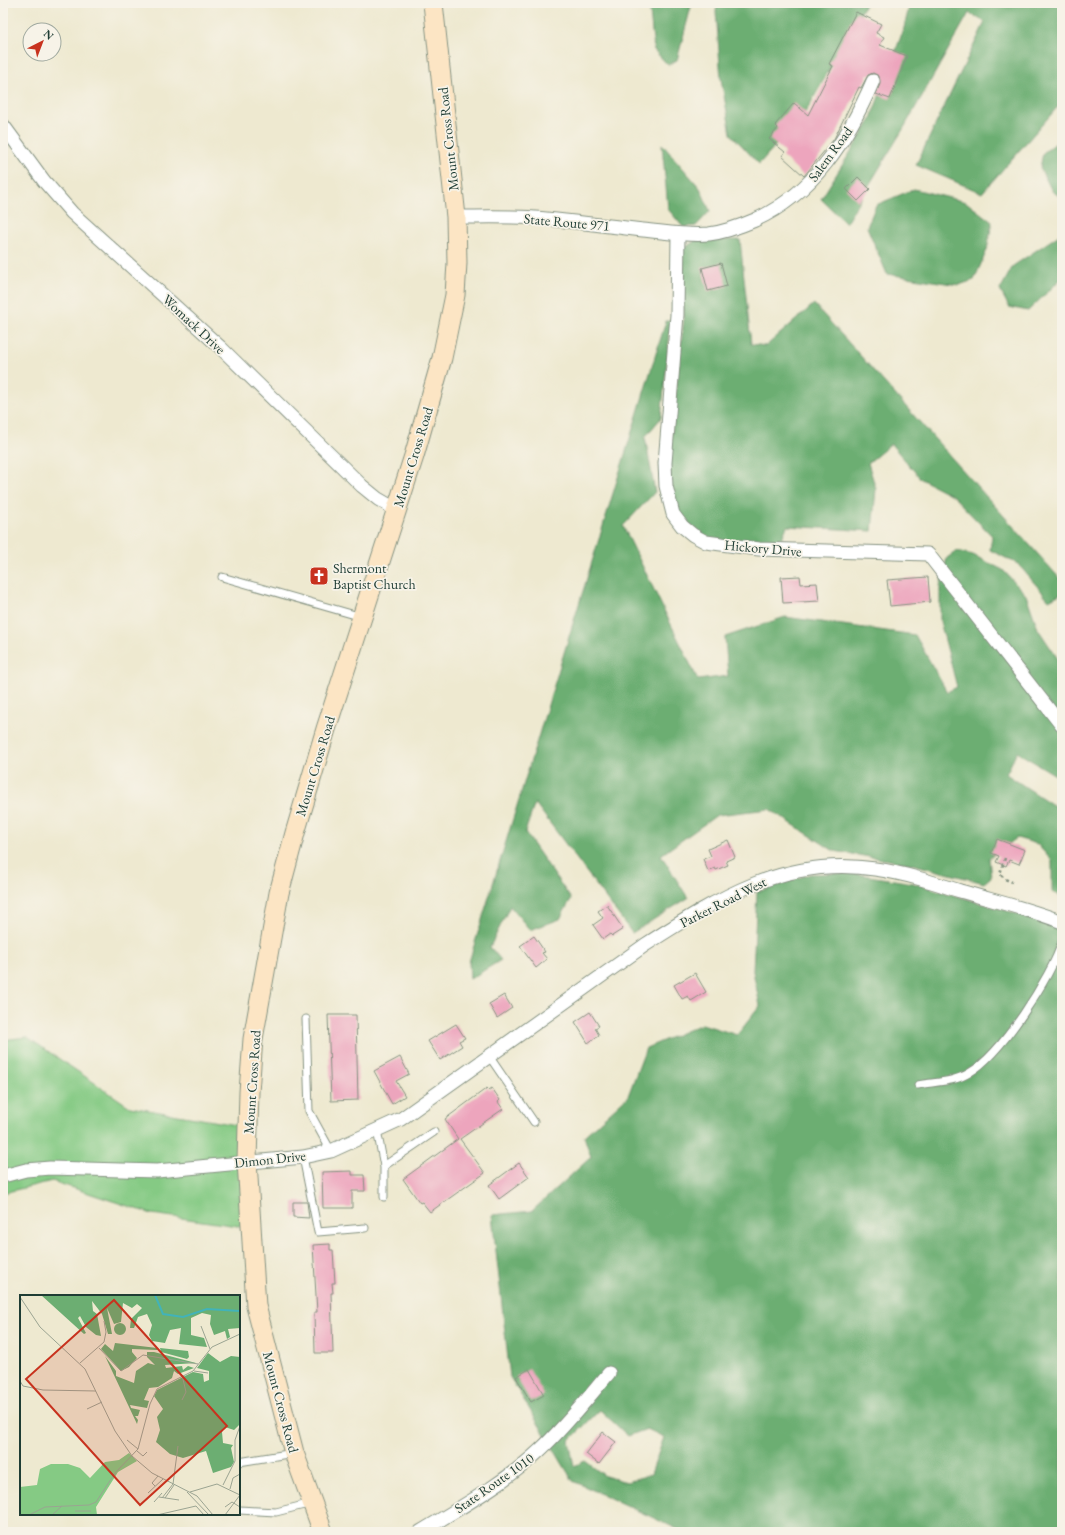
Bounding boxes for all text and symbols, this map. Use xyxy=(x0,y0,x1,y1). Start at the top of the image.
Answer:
north arrow xyxy=(22,22,62,62)
text: N xyxy=(41,26,57,43)
street label: Mount Cross Road xyxy=(434,85,462,192)
street label: Salem Road xyxy=(804,122,857,185)
street label: State Route 971 xyxy=(523,209,611,235)
street label: Womack Drive xyxy=(159,290,230,358)
street label: Mount Cross Road xyxy=(389,404,437,509)
street label: Hickory Drive xyxy=(724,536,803,560)
place label: Shermont Baptist Church xyxy=(333,559,416,593)
church icon: Shermont Baptist Church xyxy=(308,565,330,587)
street label: Mount Cross Road xyxy=(291,713,339,818)
street label: Parker Road West xyxy=(677,872,770,932)
street label: Mount Cross Road xyxy=(239,1029,265,1134)
street label: Dimon Drive xyxy=(233,1146,307,1172)
inset map xyxy=(20,1295,240,1515)
street label: Mount Cross Road xyxy=(259,1349,303,1455)
street label: State Route 1010 xyxy=(451,1449,537,1517)

